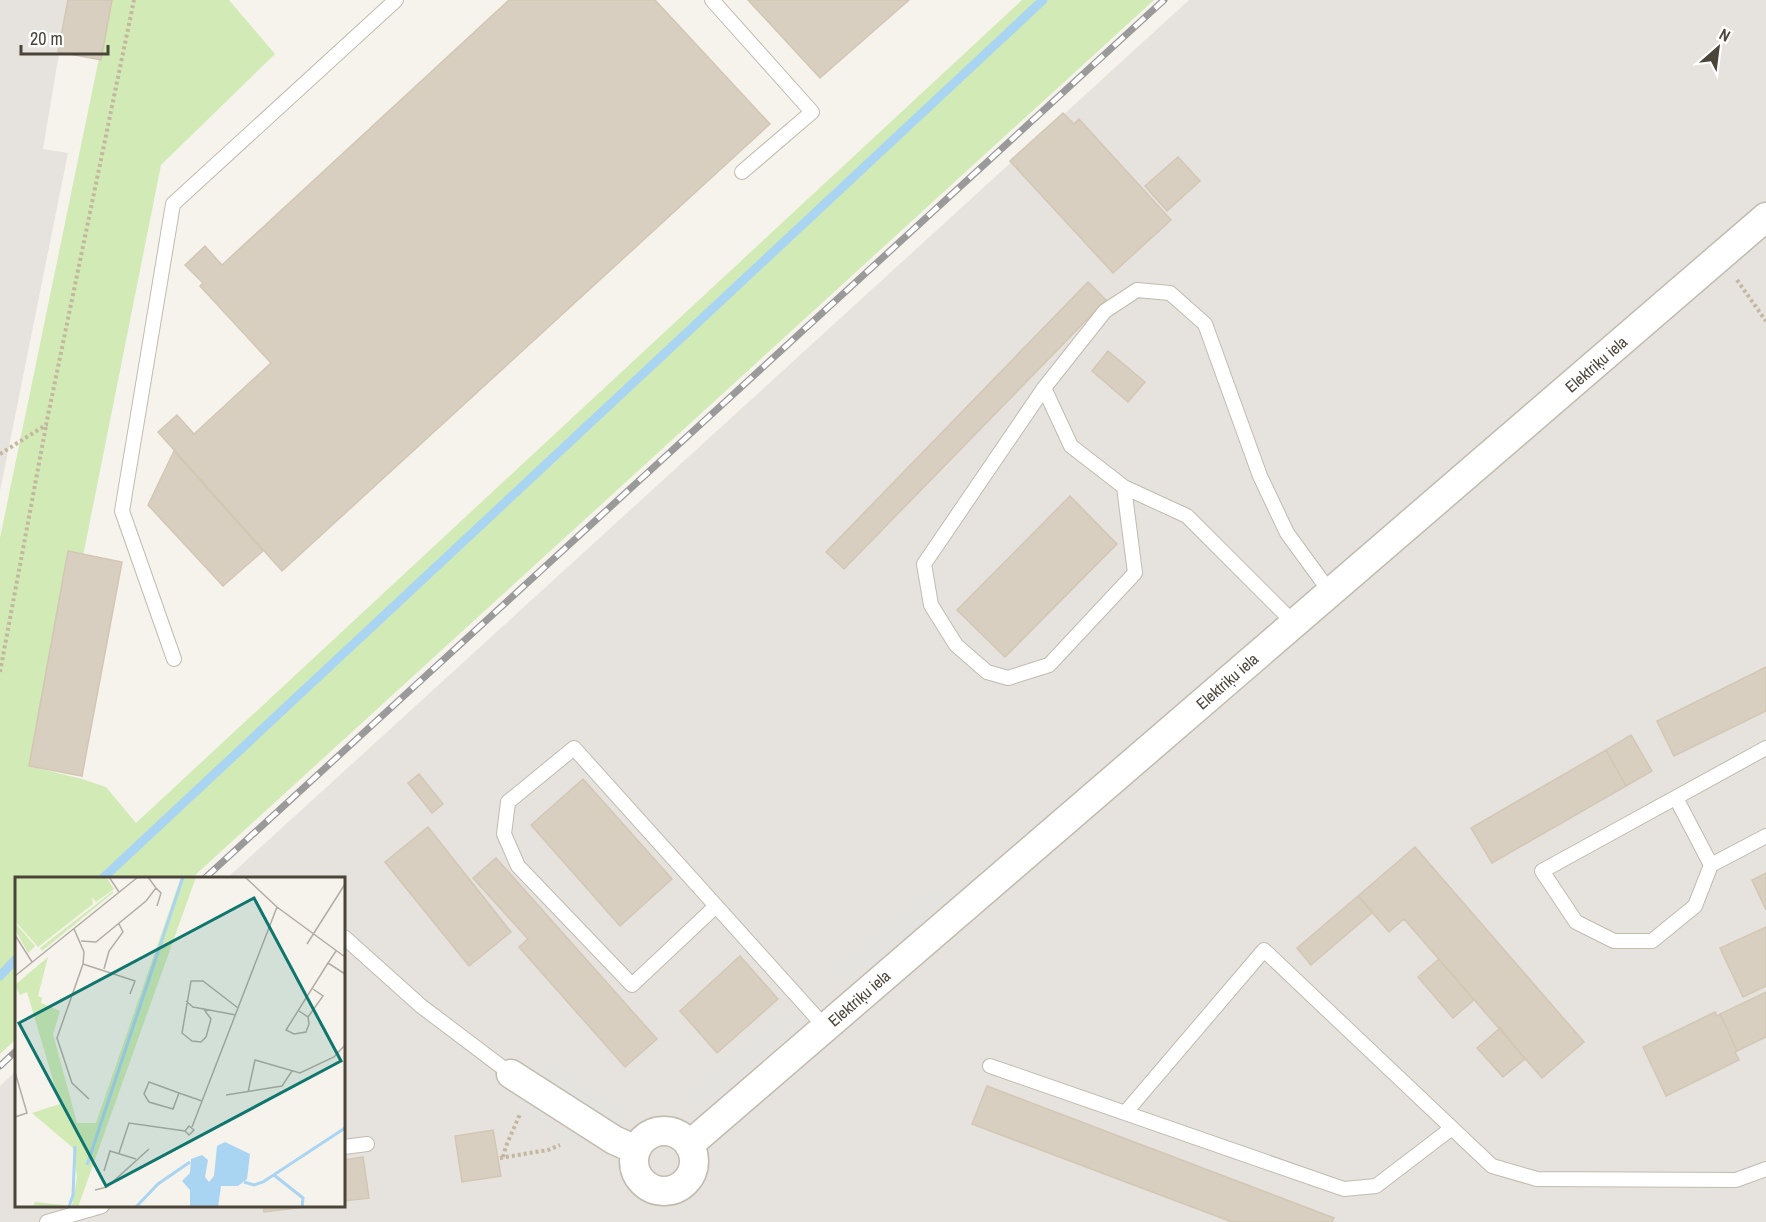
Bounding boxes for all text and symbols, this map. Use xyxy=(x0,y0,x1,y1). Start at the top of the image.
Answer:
scale bar xyxy=(21,18,108,56)
north arrow xyxy=(1688,18,1748,78)
text: N xyxy=(1716,23,1734,47)
text: 20 m xyxy=(30,26,63,51)
street label: Elektriķu iela xyxy=(1560,330,1632,397)
street label: Elektriķu iela xyxy=(1191,647,1263,714)
inset map xyxy=(15,877,345,1207)
street label: Elektriķu iela xyxy=(823,964,895,1031)

